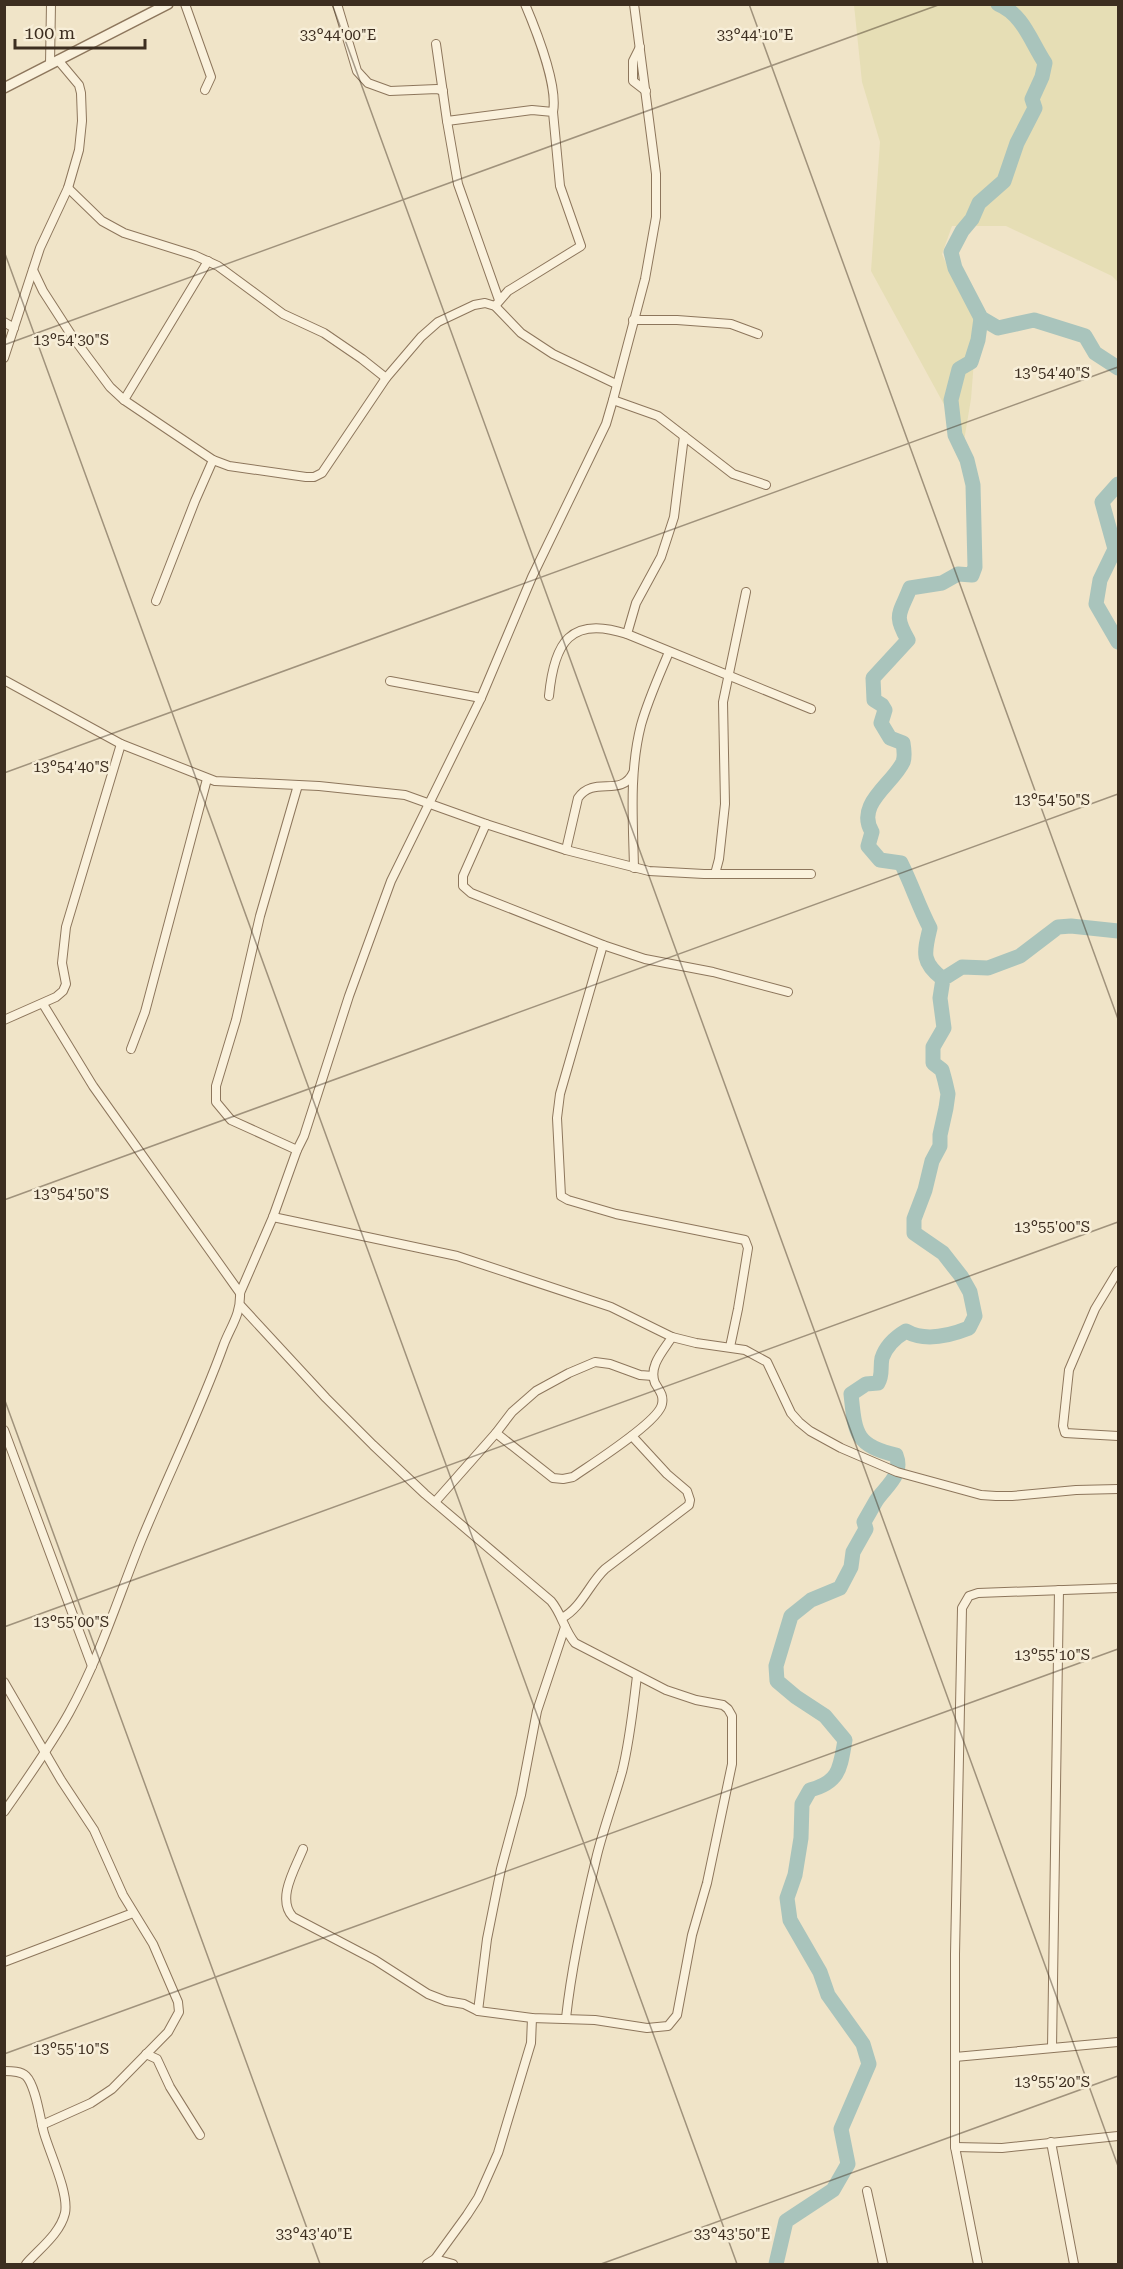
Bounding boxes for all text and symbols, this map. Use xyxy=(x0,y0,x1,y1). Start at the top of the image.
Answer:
scale bar xyxy=(15,12,146,50)
text: 100 m xyxy=(24,22,75,43)
text: 33°44'00"E xyxy=(300,26,376,44)
text: 33°44'10"E xyxy=(717,26,793,44)
text: 13°54'30"S xyxy=(33,331,109,349)
text: 13°54'40"S xyxy=(1014,364,1090,382)
text: 13°54'40"S xyxy=(33,758,109,776)
text: 13°54'50"S xyxy=(1014,791,1090,809)
text: 13°54'50"S xyxy=(33,1185,109,1203)
text: 13°55'00"S xyxy=(1014,1218,1090,1236)
text: 13°55'00"S xyxy=(33,1613,109,1631)
text: 13°55'10"S xyxy=(1014,1646,1090,1664)
text: 13°55'10"S xyxy=(33,2040,109,2058)
text: 13°55'20"S xyxy=(1014,2073,1090,2091)
text: 33°43'40"E xyxy=(276,2225,352,2243)
text: 33°43'50"E xyxy=(694,2225,770,2243)

